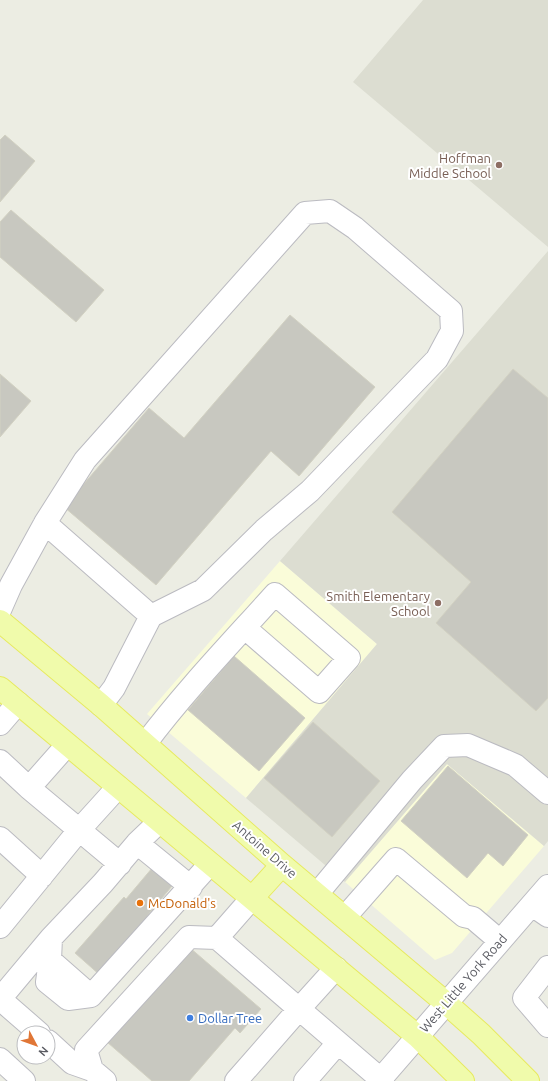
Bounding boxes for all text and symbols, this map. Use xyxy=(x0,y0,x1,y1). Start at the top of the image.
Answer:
place label: Hoffman Middle School xyxy=(409,151,492,180)
marker: Hoffman Middle School xyxy=(494,160,504,170)
place label: Smith Elementary School xyxy=(326,589,431,618)
marker: Smith Elementary School xyxy=(433,598,443,608)
street label: Antoine Drive xyxy=(230,817,300,881)
place label: McDonald's xyxy=(148,896,216,910)
marker: McDonald's xyxy=(135,898,145,908)
street label: West Little York Road xyxy=(417,931,509,1035)
place label: Dollar Tree xyxy=(198,1011,262,1025)
marker: Dollar Tree xyxy=(185,1013,195,1023)
north arrow xyxy=(16,1025,56,1065)
text: N xyxy=(36,1045,51,1059)

